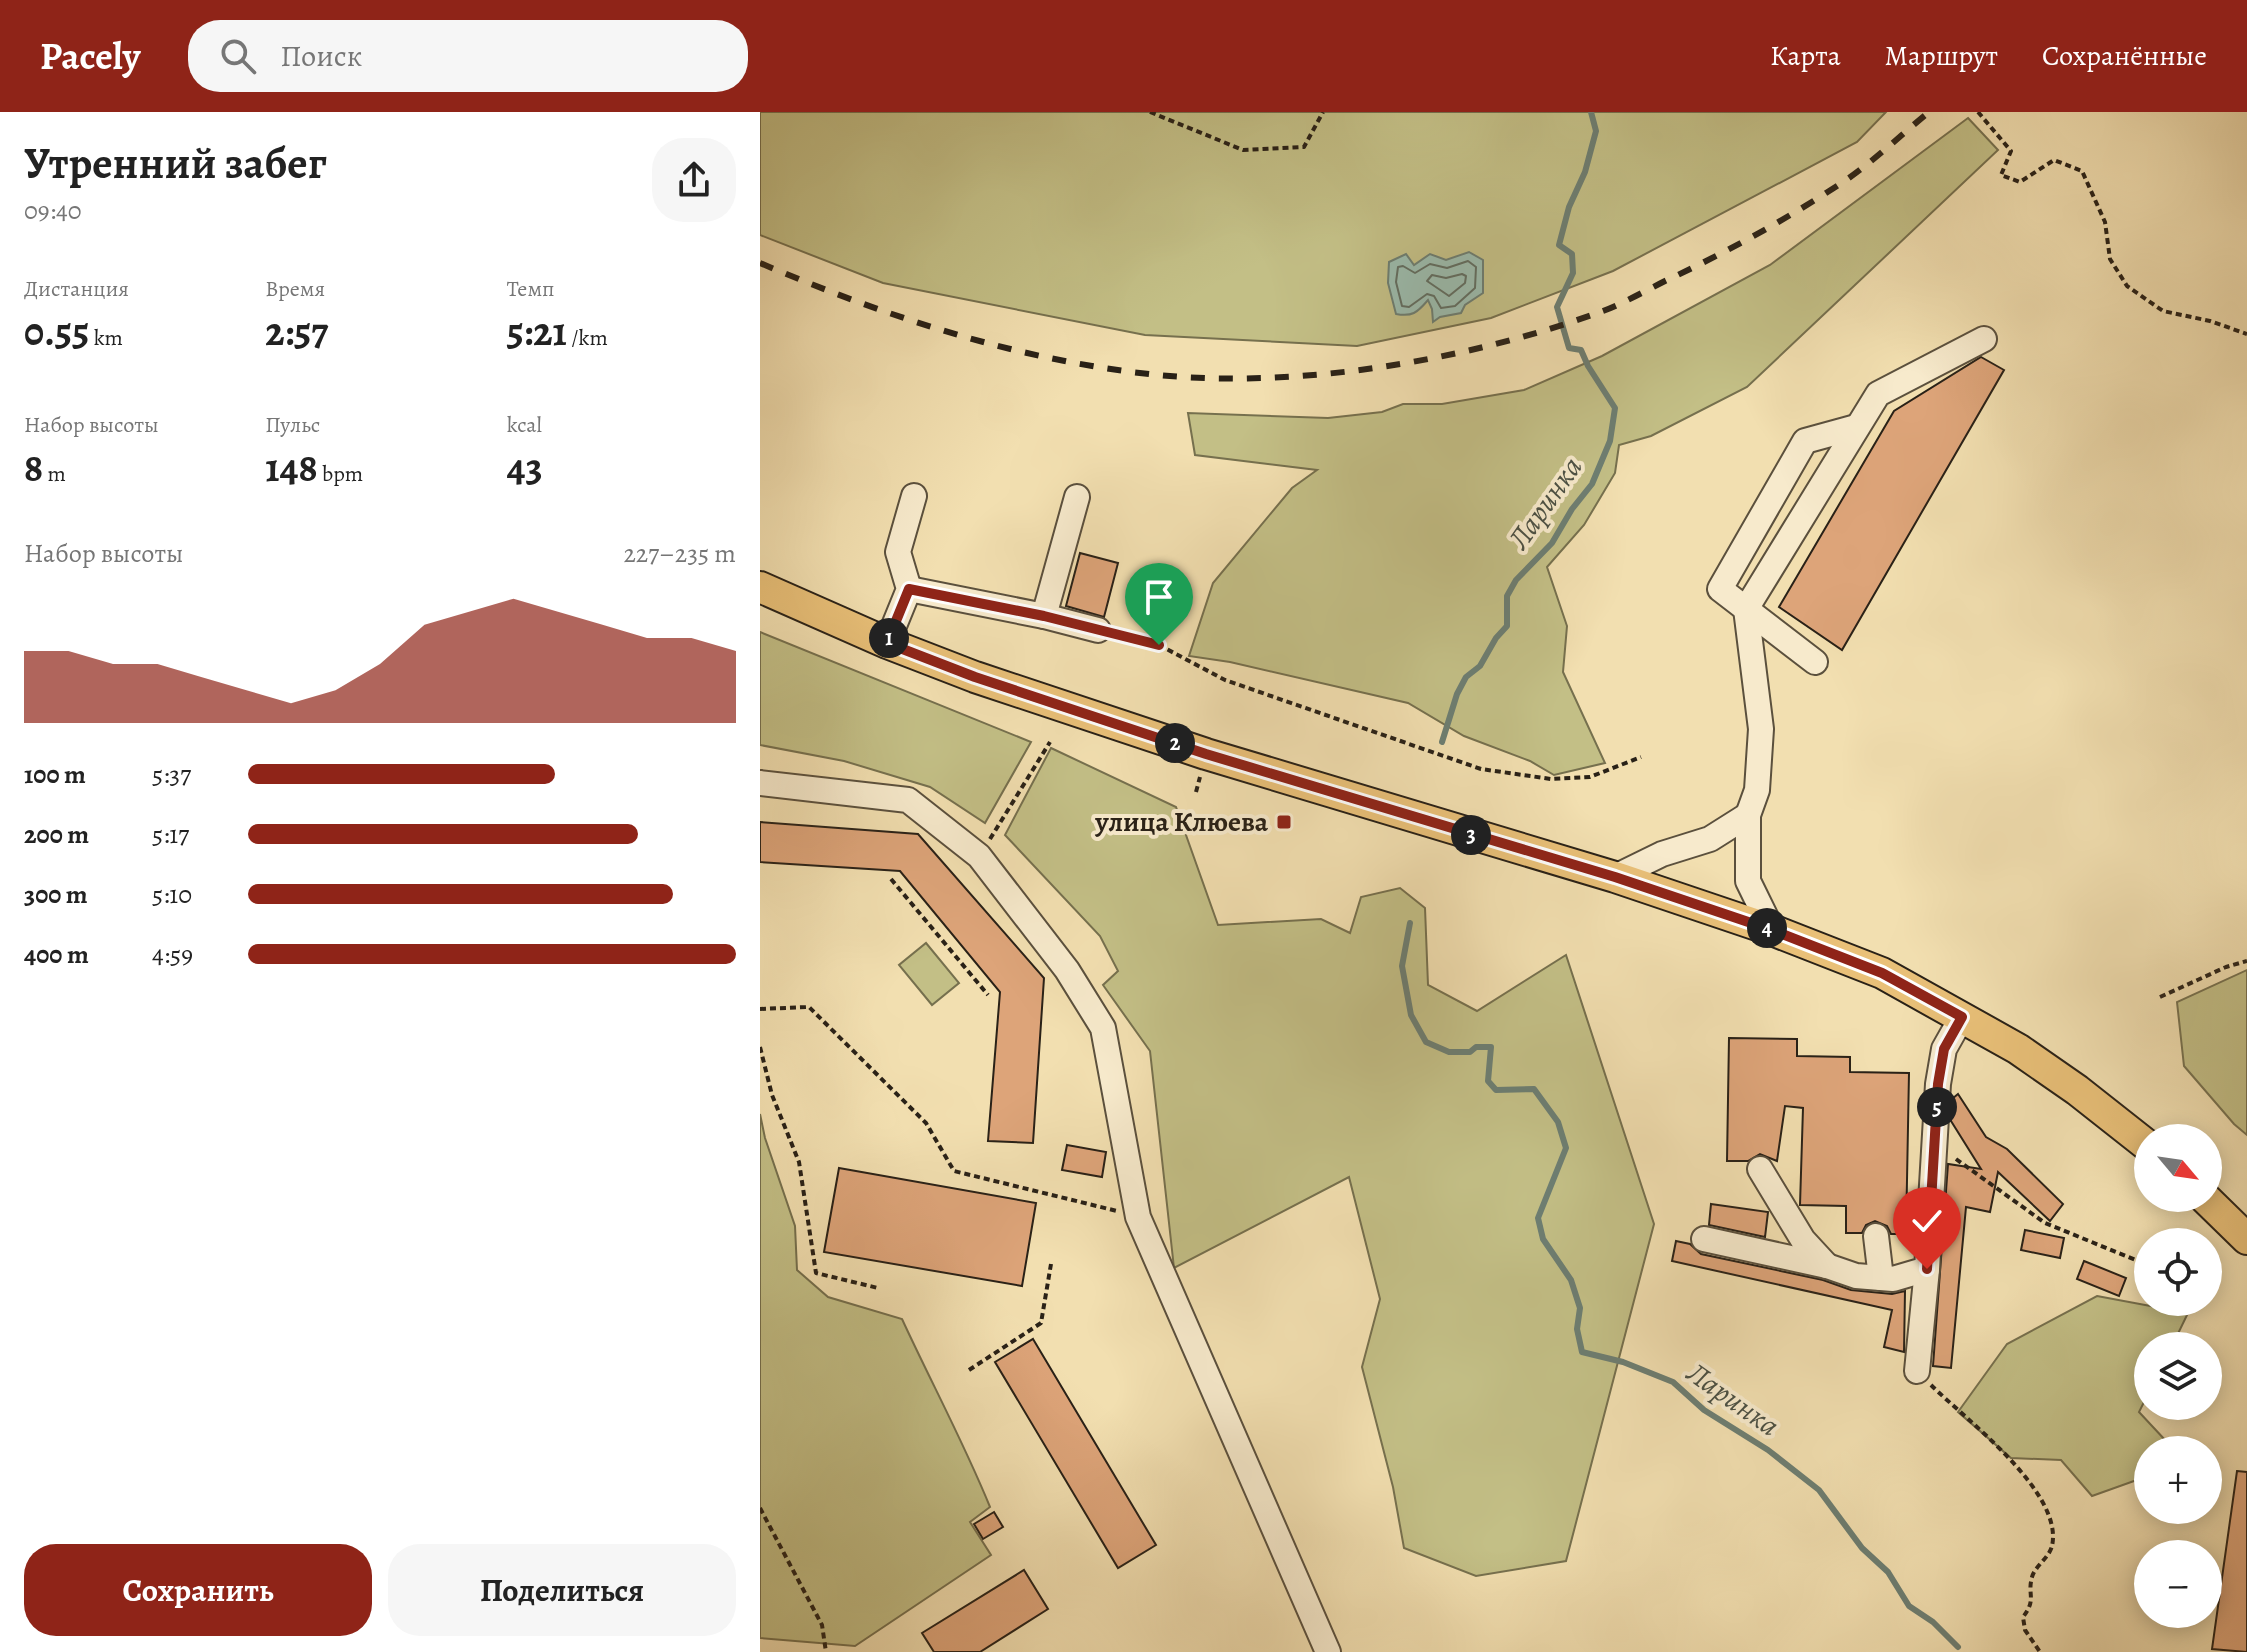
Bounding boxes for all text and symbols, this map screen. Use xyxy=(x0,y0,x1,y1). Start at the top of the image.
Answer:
search box xyxy=(188,20,748,92)
text: Pacely xyxy=(40,30,140,82)
icon: search xyxy=(216,34,260,78)
text: Поиск xyxy=(280,36,362,76)
text: Карта xyxy=(1770,37,1841,75)
text: Маршрут xyxy=(1885,37,1998,75)
text: Сохранённые xyxy=(2042,37,2207,75)
text: Утренний забег xyxy=(24,133,327,193)
button: share xyxy=(652,138,736,222)
text: 09:40 xyxy=(24,193,82,228)
text: Дистанция xyxy=(24,274,129,304)
text: Время xyxy=(265,274,325,304)
text: Темп xyxy=(507,274,555,304)
text: 0.55 xyxy=(24,304,89,359)
text: 2:57 xyxy=(265,304,328,359)
text: 5:21 xyxy=(507,304,567,359)
text: km xyxy=(89,323,123,353)
text: /km xyxy=(567,323,608,353)
text: Набор высоты xyxy=(24,410,159,440)
text: Пульс xyxy=(265,410,320,440)
text: kcal xyxy=(507,410,542,440)
text: 8 xyxy=(24,440,43,495)
text: 148 xyxy=(265,440,318,495)
text: 43 xyxy=(507,440,543,495)
water label: Ларинка xyxy=(1498,449,1591,558)
text: m xyxy=(43,459,66,489)
text: bpm xyxy=(318,459,363,489)
text: Набор высоты xyxy=(24,536,183,571)
text: 227–235 m xyxy=(623,536,736,571)
pin xyxy=(1125,563,1193,645)
icon: arrive xyxy=(1137,575,1181,619)
pin: 1 xyxy=(869,618,909,658)
text: 1 xyxy=(885,623,893,653)
pin: 2 xyxy=(1155,723,1195,763)
text: 2 xyxy=(1170,728,1180,758)
text: 100 m xyxy=(24,757,86,792)
text: 5:37 xyxy=(152,757,191,792)
place label: улица Клюева xyxy=(1094,803,1269,841)
marker: улица Клюева xyxy=(1275,813,1293,831)
pin: 3 xyxy=(1451,815,1491,855)
text: 200 m xyxy=(24,817,89,852)
text: 5:17 xyxy=(152,817,189,852)
text: 3 xyxy=(1466,820,1476,850)
text: 300 m xyxy=(24,877,88,912)
text: 5:10 xyxy=(152,877,192,912)
pin: 4 xyxy=(1747,908,1787,948)
text: 4 xyxy=(1762,913,1772,943)
text: 400 m xyxy=(24,937,89,972)
text: 4:59 xyxy=(152,937,193,972)
pin: 5 xyxy=(1917,1087,1957,1127)
text: 5 xyxy=(1932,1092,1942,1122)
north arrow xyxy=(2134,1124,2222,1212)
map controls xyxy=(2134,1124,2222,1628)
pin xyxy=(1893,1187,1961,1269)
icon: check xyxy=(1905,1199,1949,1243)
button: locate xyxy=(2134,1228,2222,1316)
button: layers xyxy=(2134,1332,2222,1420)
water label: Ларинка xyxy=(1678,1352,1787,1445)
button: + xyxy=(2134,1436,2222,1524)
button: − xyxy=(2134,1540,2222,1628)
button: Сохранить xyxy=(24,1544,372,1636)
button: Поделиться xyxy=(388,1544,736,1636)

